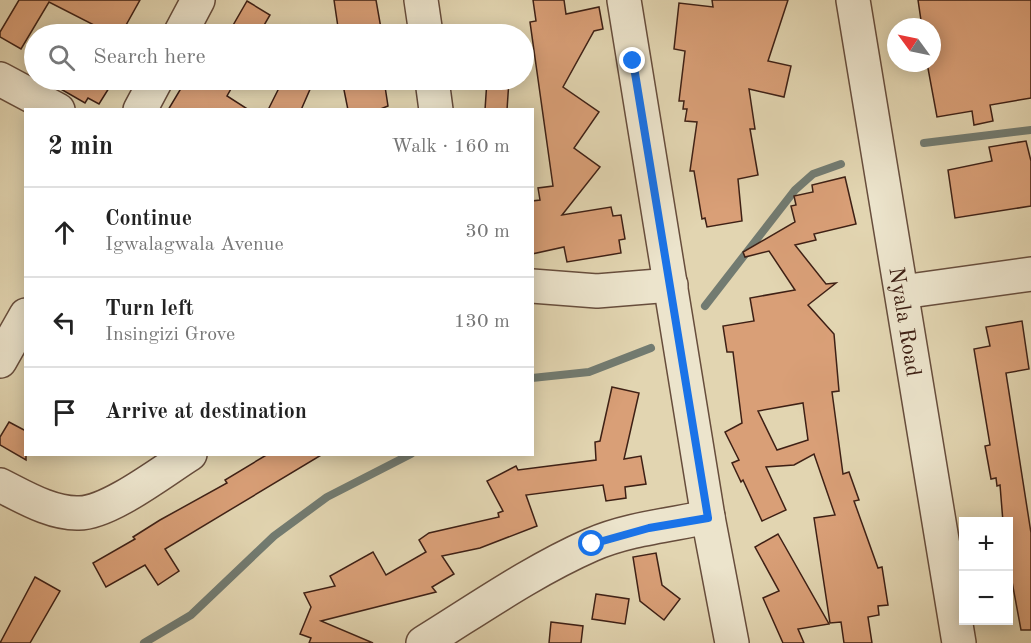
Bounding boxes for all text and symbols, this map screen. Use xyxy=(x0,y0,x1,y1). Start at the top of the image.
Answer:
north arrow xyxy=(887,18,941,72)
search box xyxy=(24,24,534,90)
icon: search xyxy=(45,41,78,74)
text: Search here xyxy=(93,46,206,68)
route end xyxy=(619,47,645,73)
text: 2 min xyxy=(48,134,113,160)
text: Walk · 160 m xyxy=(391,137,510,157)
text: Continue xyxy=(105,208,192,230)
icon: ahead xyxy=(48,216,81,249)
text: 30 m xyxy=(465,222,510,242)
text: Igwalagwala Avenue xyxy=(105,235,284,255)
street label: Nyala Road xyxy=(884,266,924,378)
text: Turn left xyxy=(105,298,194,320)
icon: left xyxy=(48,306,81,339)
text: 130 m xyxy=(454,312,510,332)
text: Insingizi Grove xyxy=(105,325,235,345)
icon: arrive xyxy=(48,396,81,429)
text: Arrive at destination xyxy=(105,401,307,423)
map controls xyxy=(959,517,1013,625)
button: + xyxy=(959,517,1013,571)
route start xyxy=(578,530,604,556)
button: − xyxy=(959,571,1013,625)

